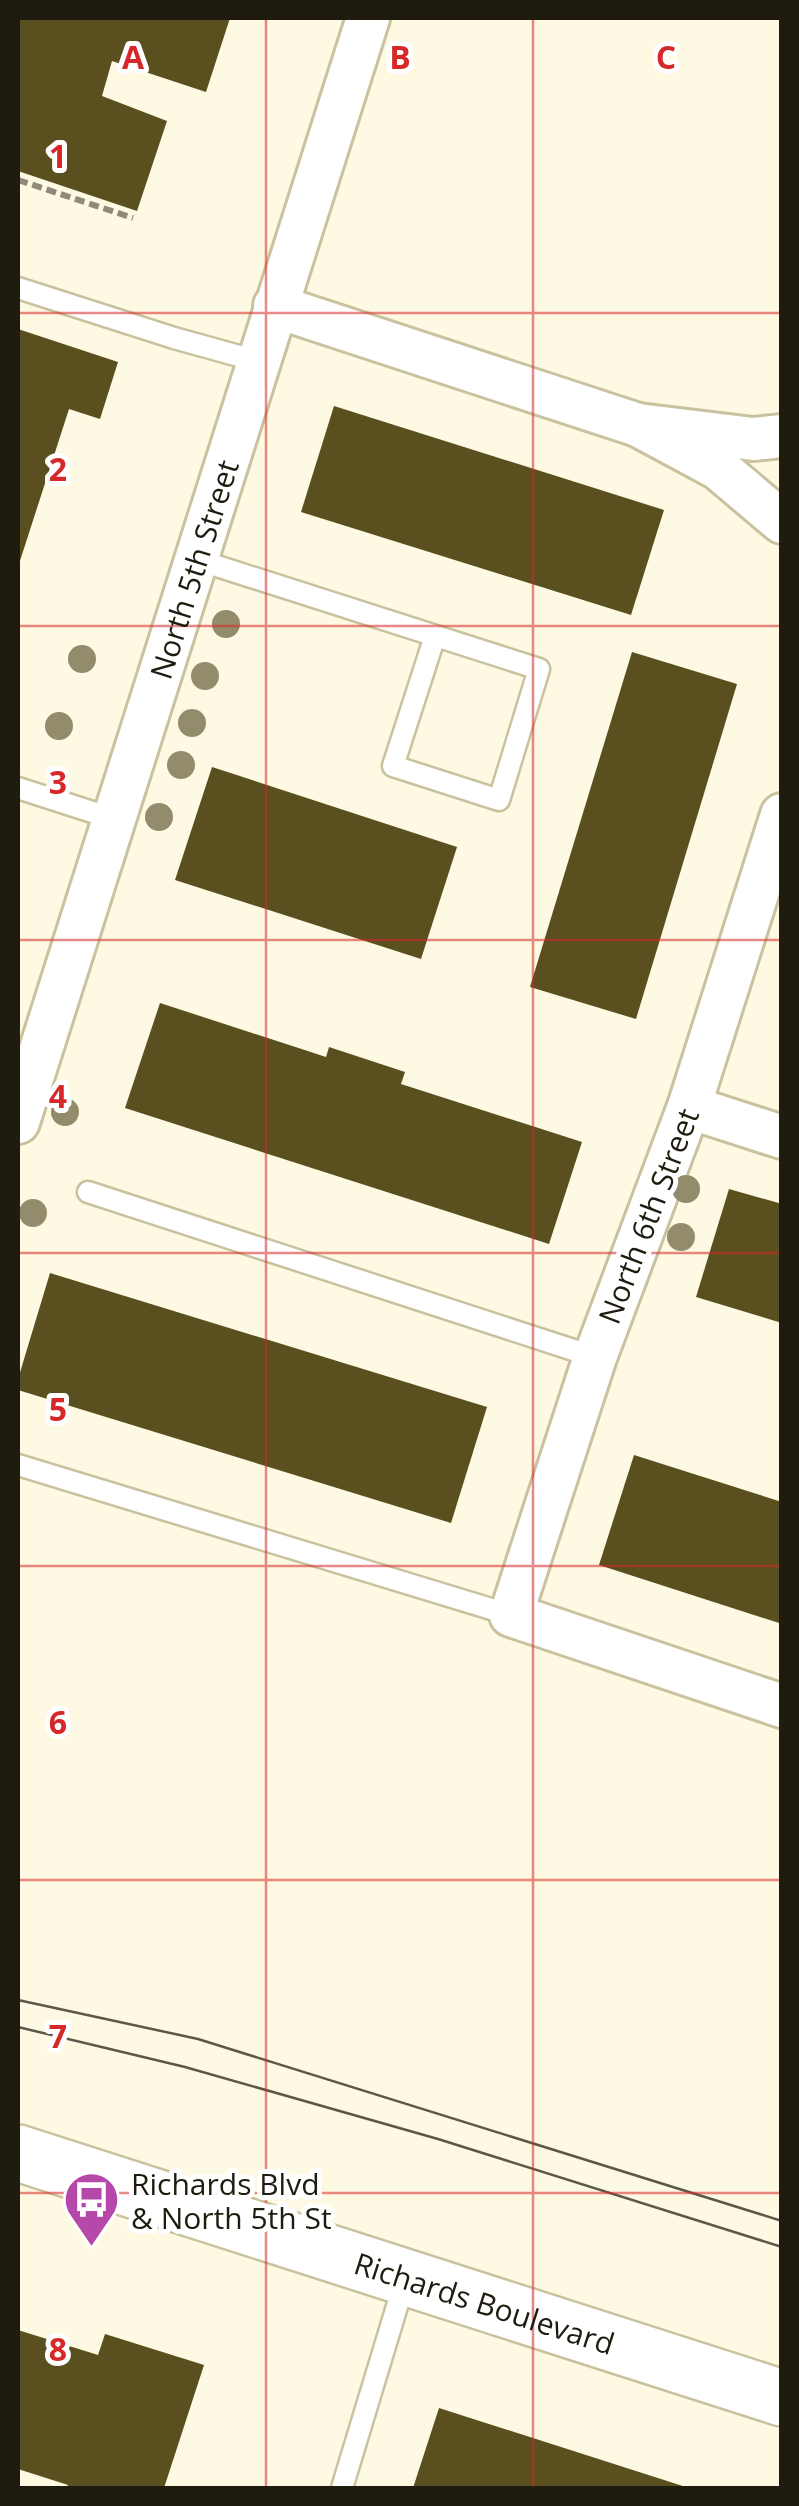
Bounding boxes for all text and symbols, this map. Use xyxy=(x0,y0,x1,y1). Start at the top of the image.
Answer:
text: A xyxy=(122,35,145,78)
text: B xyxy=(389,35,411,78)
text: C xyxy=(656,35,676,78)
text: 1 xyxy=(49,134,67,177)
text: 2 xyxy=(49,447,67,490)
street label: North 5th Street xyxy=(139,454,247,684)
text: 3 xyxy=(49,760,67,803)
text: 4 xyxy=(49,1074,67,1117)
street label: North 6th Street xyxy=(588,1102,708,1330)
text: 5 xyxy=(49,1387,67,1430)
text: 6 xyxy=(49,1700,67,1743)
text: 7 xyxy=(49,2014,67,2057)
place label: Richards Blvd & North 5th St xyxy=(131,2163,332,2238)
bus stop icon: Richards Blvd & North 5th St xyxy=(62,2170,122,2249)
street label: Richards Boulevard xyxy=(349,2242,620,2364)
text: 8 xyxy=(49,2327,67,2370)

